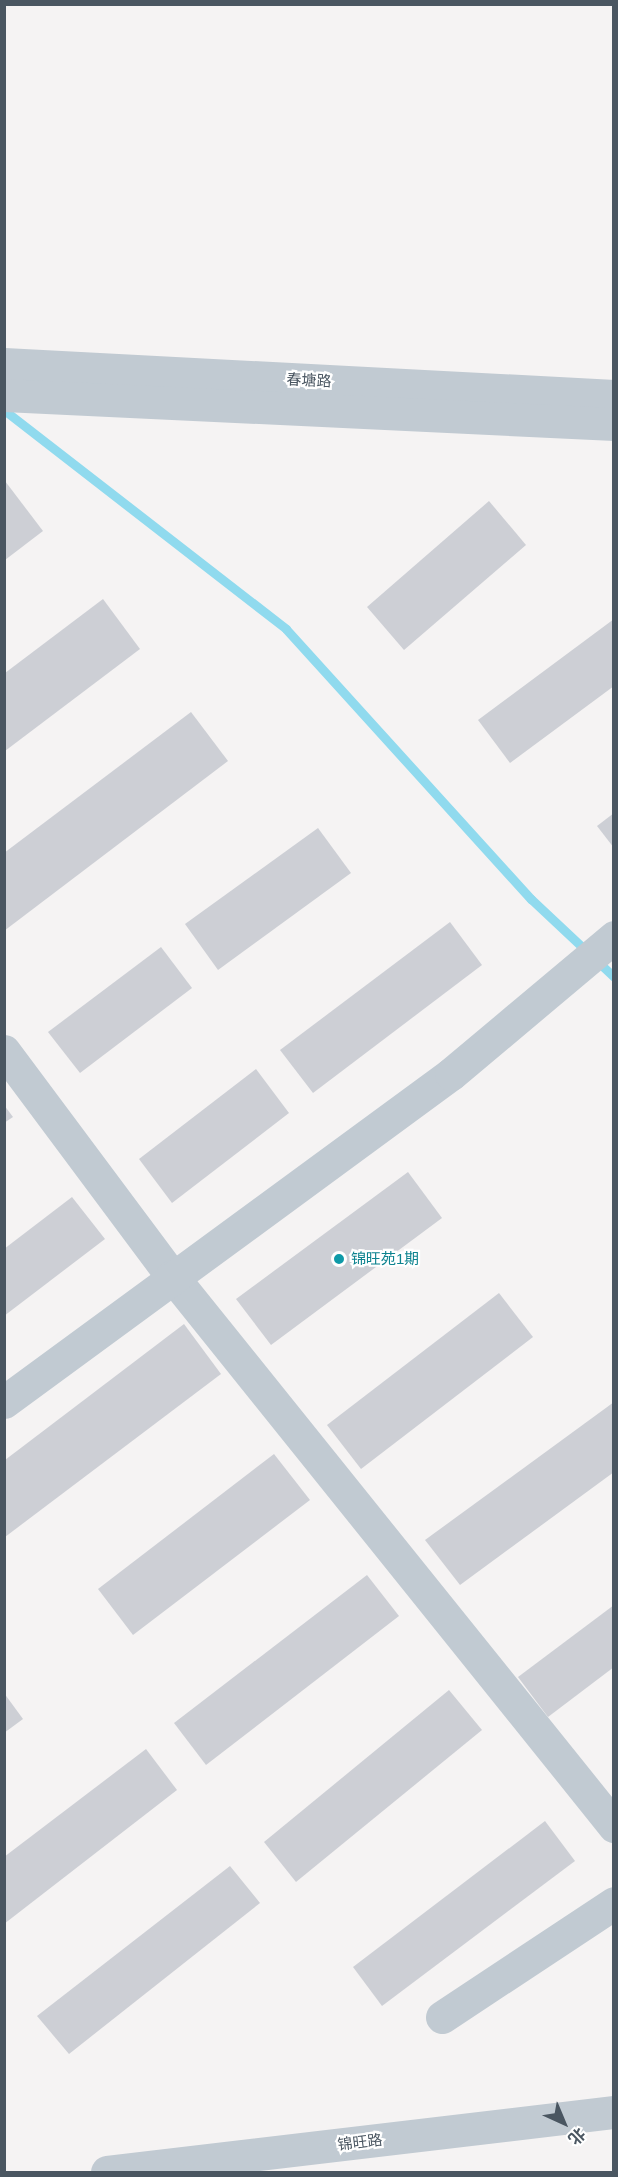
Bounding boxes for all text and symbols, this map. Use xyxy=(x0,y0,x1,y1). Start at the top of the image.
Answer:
street label: 春塘路 xyxy=(286,370,332,390)
place label: 锦旺苑1期 xyxy=(351,1250,419,1268)
marker: 锦旺苑1期 xyxy=(332,1252,346,1266)
north arrow xyxy=(534,2093,594,2153)
text: 北 xyxy=(565,2125,589,2148)
street label: 锦旺路 xyxy=(337,2130,383,2154)

